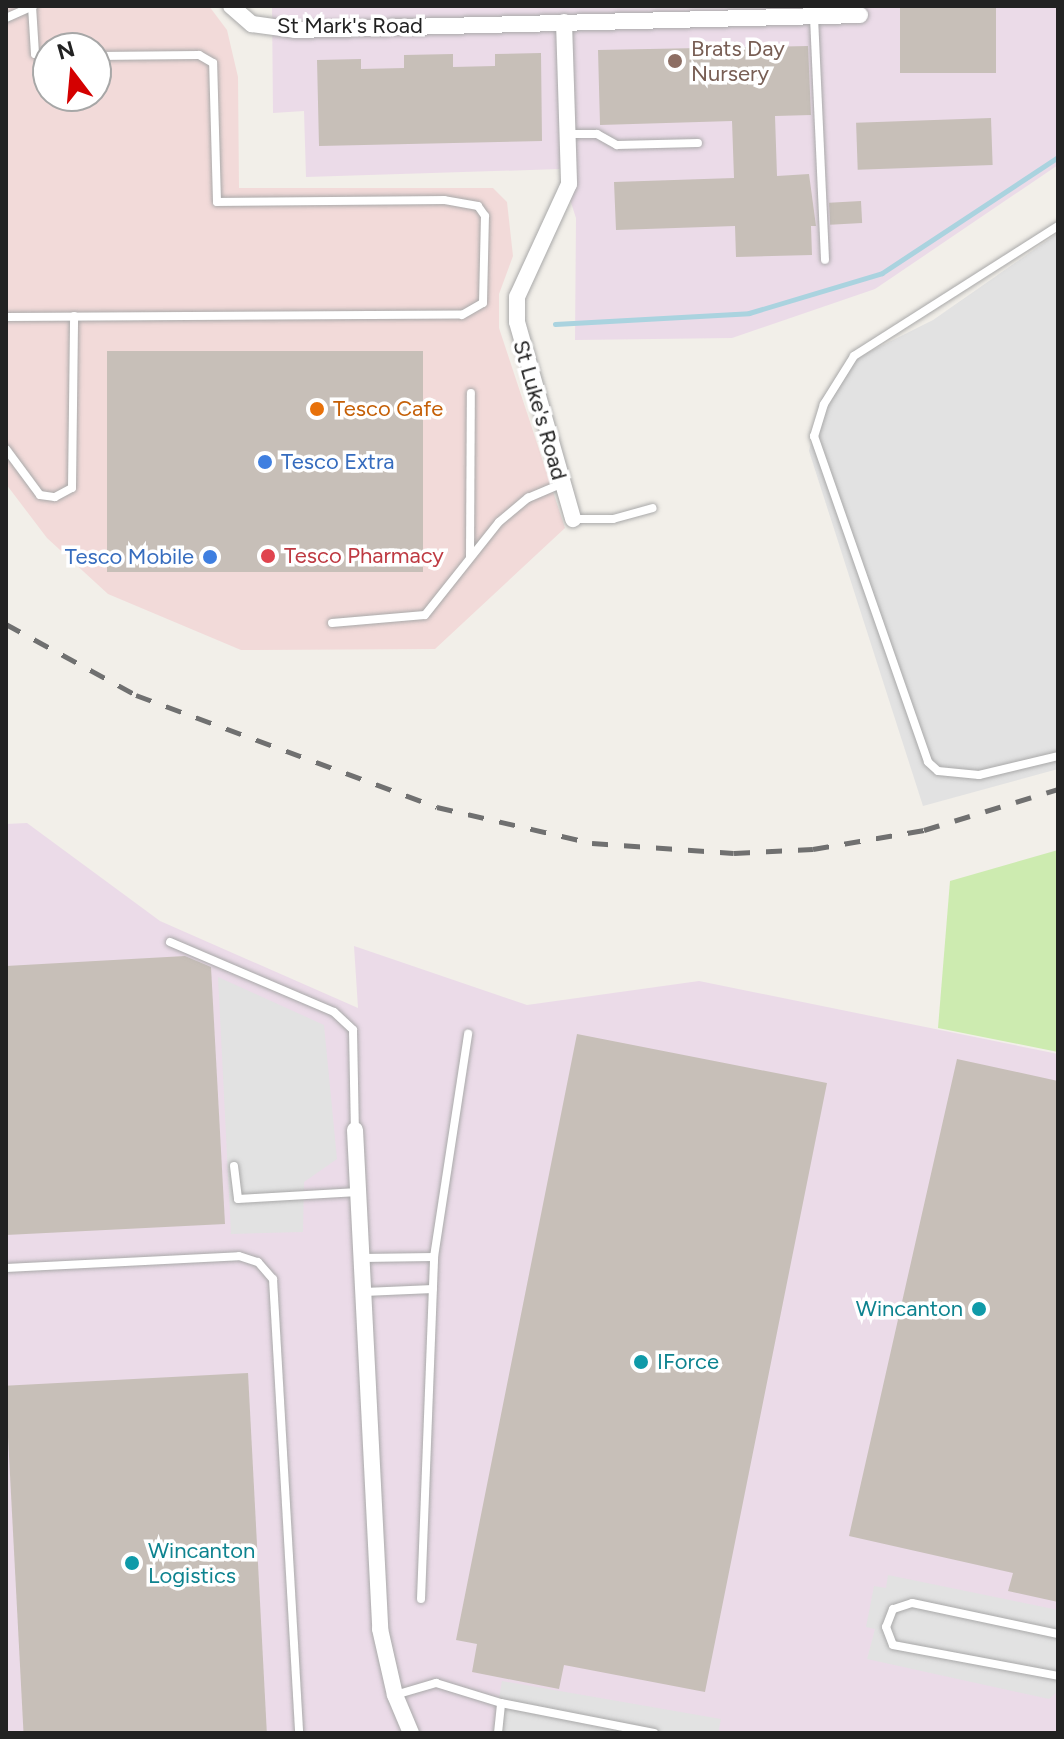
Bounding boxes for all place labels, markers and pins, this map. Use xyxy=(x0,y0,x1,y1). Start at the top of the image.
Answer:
place label: Brats Day Nursery xyxy=(691,35,785,86)
marker: Brats Day Nursery xyxy=(666,52,684,70)
place label: Tesco Cafe xyxy=(333,396,443,422)
marker: Tesco Cafe xyxy=(308,400,326,418)
place label: Tesco Extra xyxy=(281,449,395,475)
marker: Tesco Extra xyxy=(256,453,274,471)
place label: Tesco Pharmacy xyxy=(284,543,444,569)
place label: Tesco Mobile xyxy=(65,544,194,570)
marker: Tesco Pharmacy xyxy=(259,547,277,565)
marker: Tesco Mobile xyxy=(201,548,219,566)
place label: Wincanton xyxy=(856,1296,963,1322)
marker: Wincanton xyxy=(970,1300,988,1318)
place label: IForce xyxy=(657,1349,719,1375)
marker: IForce xyxy=(632,1353,650,1371)
place label: Wincanton Logistics xyxy=(148,1537,255,1588)
marker: Wincanton Logistics xyxy=(123,1554,141,1572)

